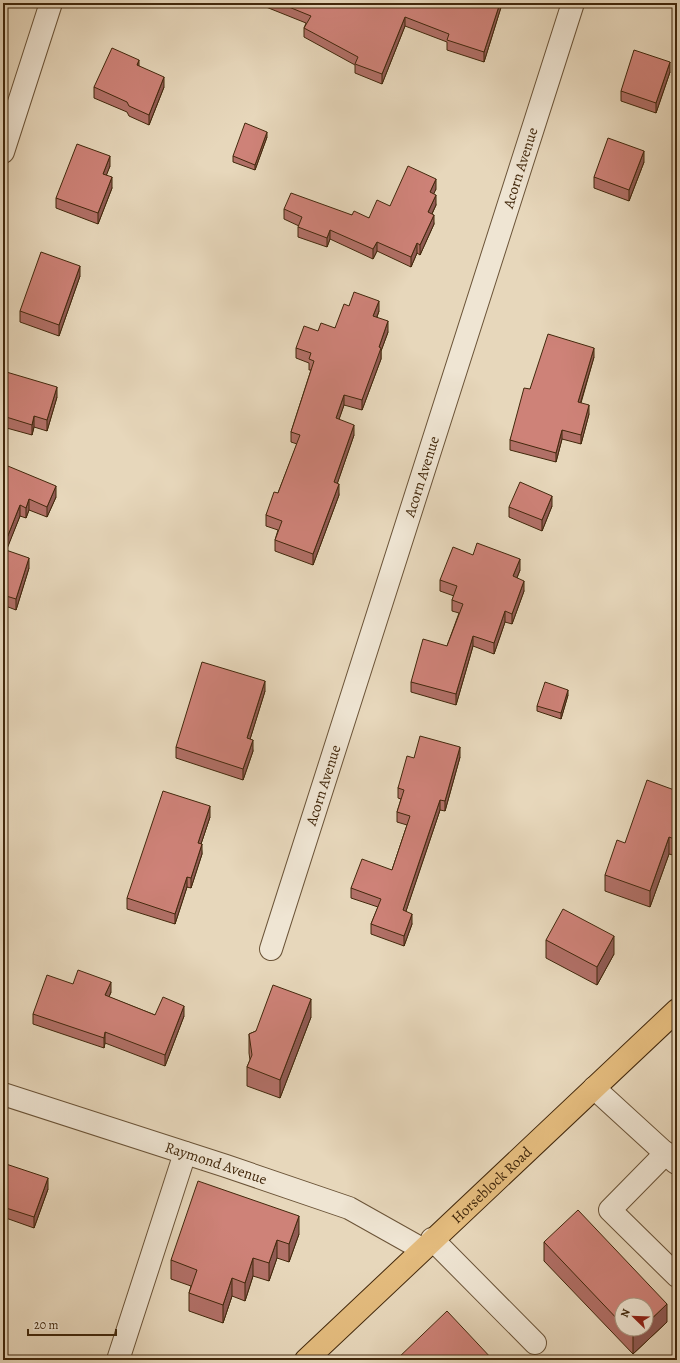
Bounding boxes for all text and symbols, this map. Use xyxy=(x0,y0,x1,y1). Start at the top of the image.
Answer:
street label: Acorn Avenue xyxy=(498,125,543,212)
street label: Acorn Avenue xyxy=(399,433,444,520)
street label: Acorn Avenue xyxy=(301,742,346,829)
street label: Raymond Avenue xyxy=(163,1137,270,1189)
street label: Horseblock Road xyxy=(447,1141,537,1228)
north arrow xyxy=(614,1297,654,1337)
text: N xyxy=(617,1307,634,1320)
scale bar xyxy=(28,1311,116,1337)
text: 20 m xyxy=(34,1317,58,1333)

